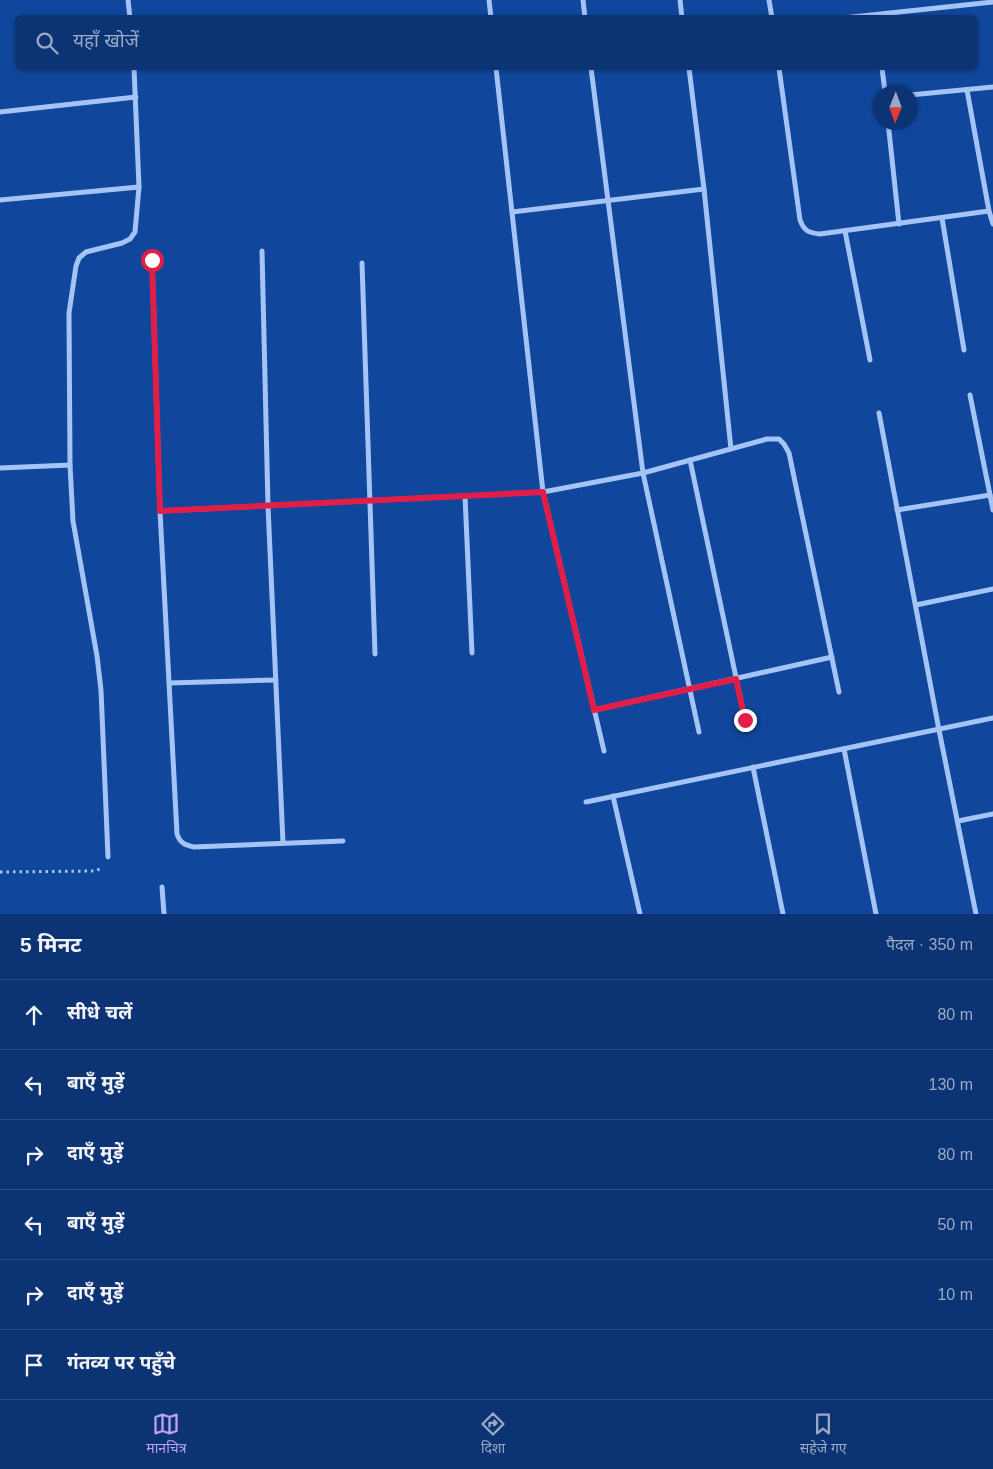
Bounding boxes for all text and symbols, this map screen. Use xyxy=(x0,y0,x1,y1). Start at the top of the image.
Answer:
search box xyxy=(15,15,978,70)
icon: search xyxy=(33,29,61,57)
text: यहाँ खोजें xyxy=(73,30,139,51)
north arrow xyxy=(873,85,918,130)
route start xyxy=(141,249,164,272)
route end xyxy=(734,709,757,732)
text: 5 मिनट xyxy=(20,933,82,956)
text: पैदल · 350 m xyxy=(886,936,973,953)
icon: ahead xyxy=(20,1001,48,1029)
text: सीधे चलें xyxy=(67,1002,132,1023)
text: 80 m xyxy=(937,1006,973,1023)
icon: left xyxy=(20,1071,48,1099)
text: बाएँ मुड़ें xyxy=(67,1072,124,1093)
text: 130 m xyxy=(929,1076,973,1093)
icon: right xyxy=(20,1141,48,1169)
text: दाएँ मुड़ें xyxy=(67,1142,123,1163)
text: 80 m xyxy=(937,1146,973,1163)
icon: left xyxy=(20,1211,48,1239)
text: बाएँ मुड़ें xyxy=(67,1212,124,1233)
text: 50 m xyxy=(937,1216,973,1233)
icon: right xyxy=(20,1281,48,1309)
text: दाएँ मुड़ें xyxy=(67,1282,123,1303)
text: 10 m xyxy=(937,1286,973,1303)
icon: arrive xyxy=(20,1351,48,1379)
text: गंतव्य पर पहुँचे xyxy=(67,1352,175,1373)
tab: मानचित्र xyxy=(146,1410,186,1459)
tab: दिशा xyxy=(479,1410,507,1459)
tab: सहेजे गए xyxy=(800,1410,847,1459)

